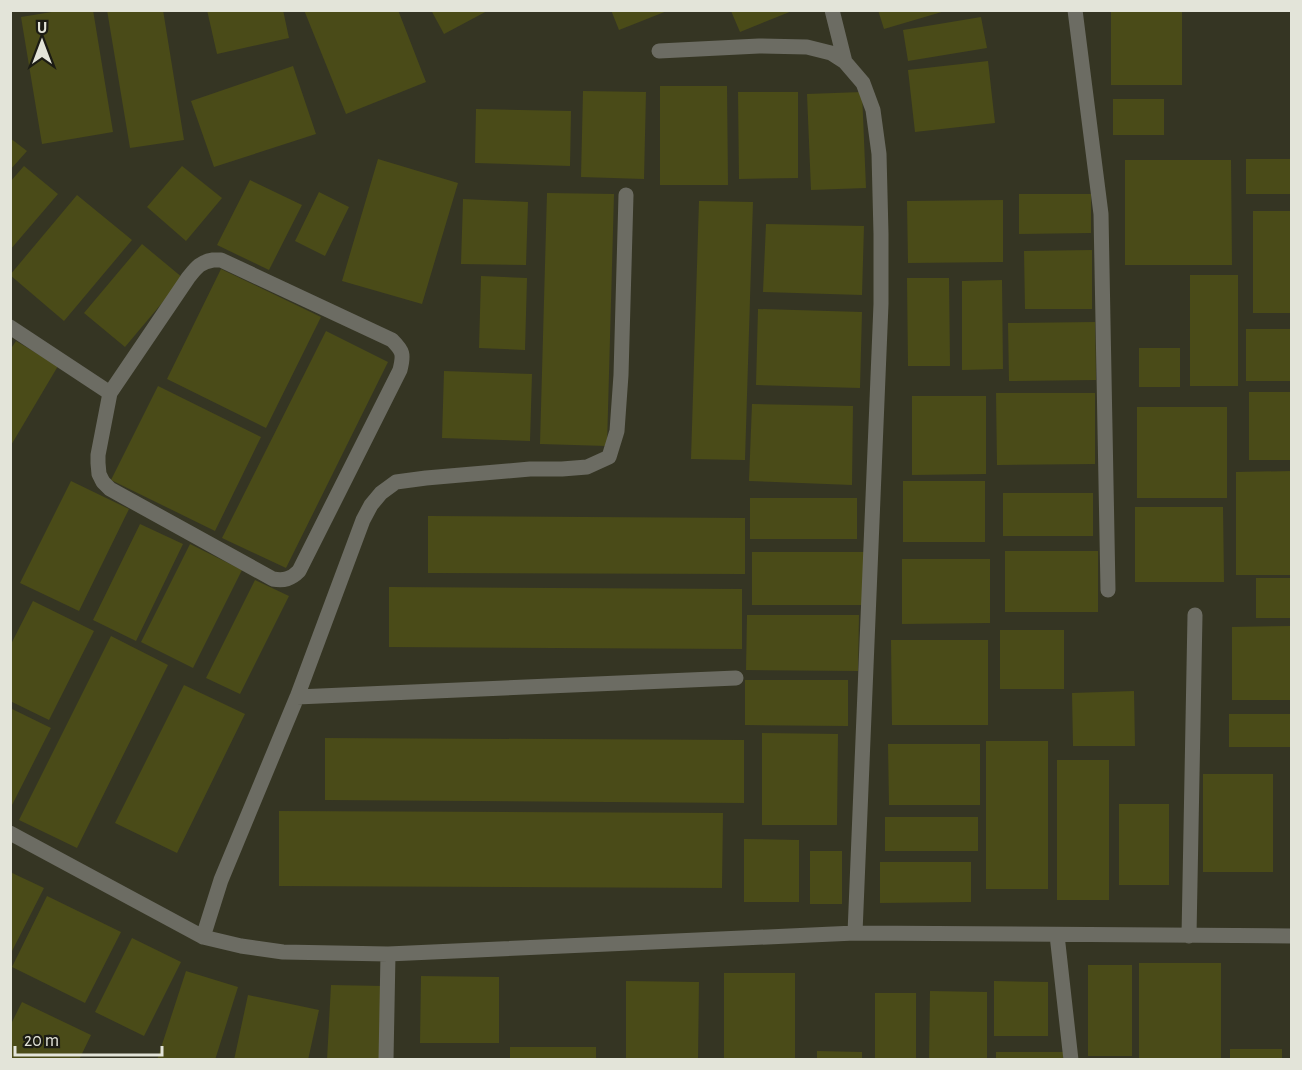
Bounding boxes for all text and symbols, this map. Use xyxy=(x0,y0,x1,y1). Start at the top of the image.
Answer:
north arrow xyxy=(12,12,72,72)
text: U xyxy=(37,20,47,36)
scale bar xyxy=(15,1019,162,1057)
text: 20 m xyxy=(24,1032,59,1050)

